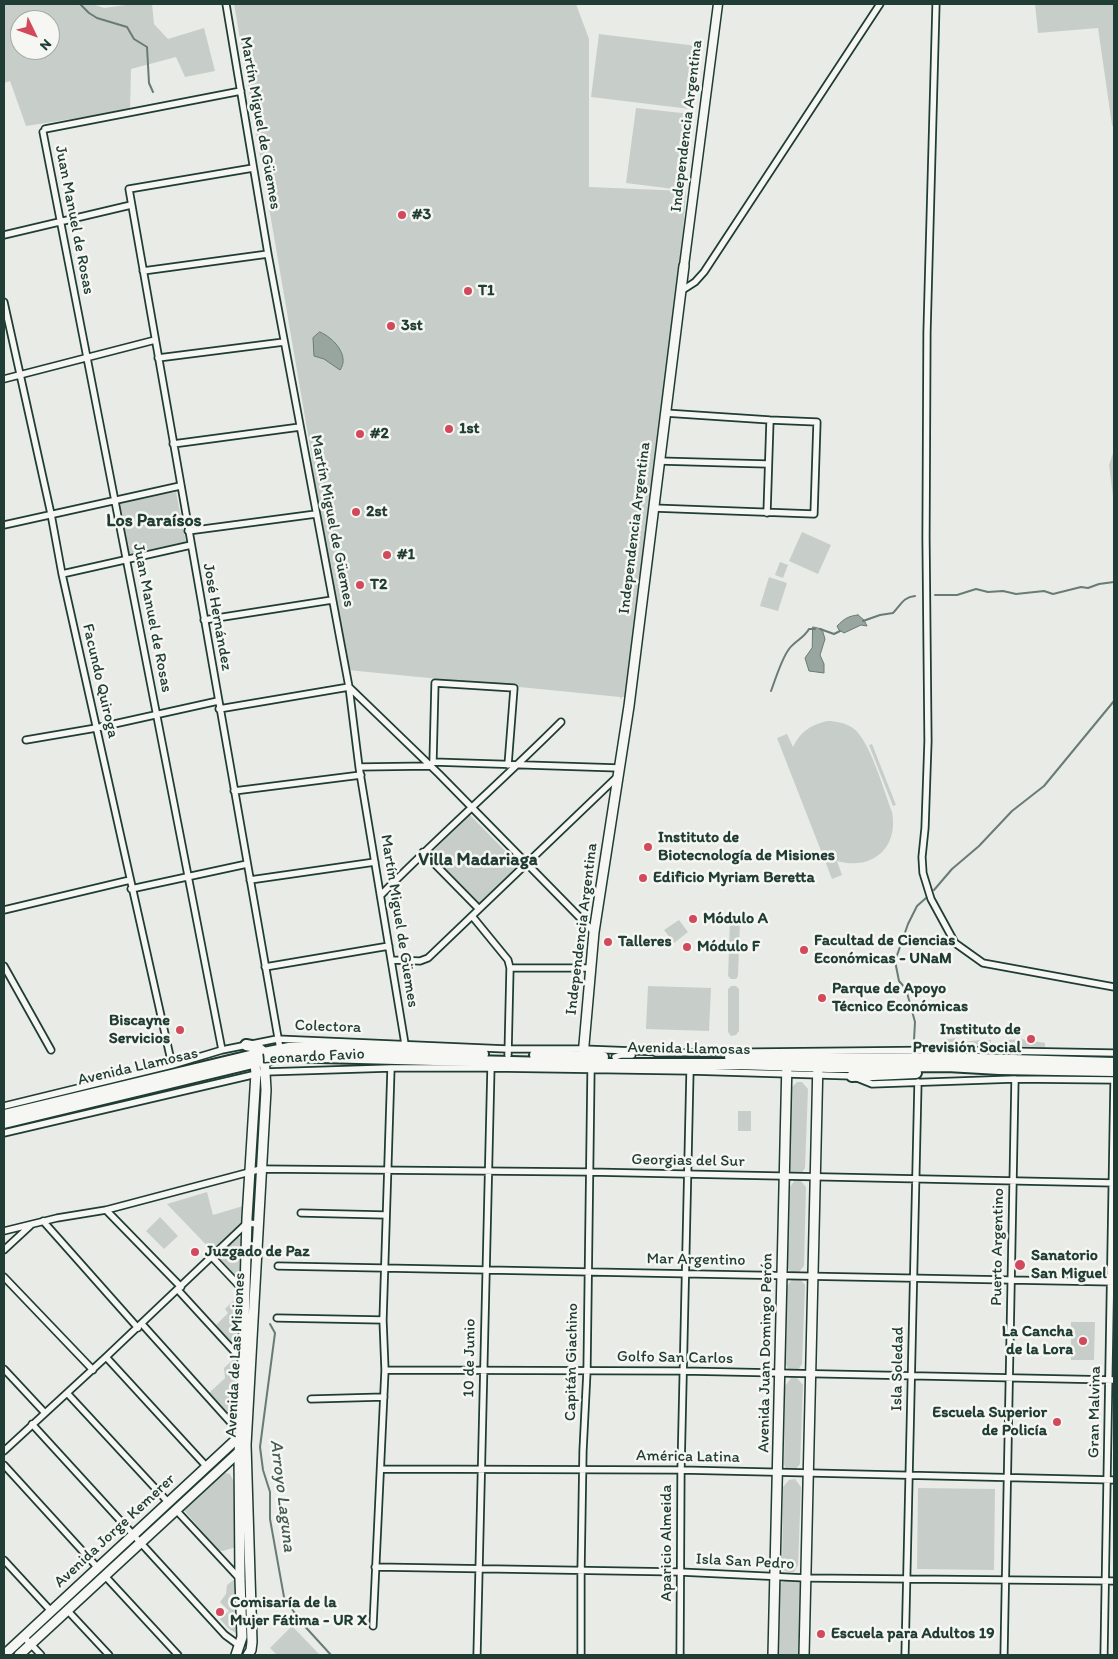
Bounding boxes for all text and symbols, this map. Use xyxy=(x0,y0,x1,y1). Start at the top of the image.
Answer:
north arrow xyxy=(10,10,60,60)
text: N xyxy=(36,35,55,54)
street label: Martín Miguel de Güemes xyxy=(235,35,285,211)
street label: Independencia Argentina xyxy=(667,39,707,213)
street label: Juan Manuel de Rosas xyxy=(50,144,98,296)
place label: #3 xyxy=(412,205,431,225)
marker: #3 xyxy=(396,209,408,221)
place label: T1 xyxy=(478,281,494,301)
marker: T1 xyxy=(462,285,474,297)
place label: 3st xyxy=(401,316,423,336)
marker: 3st xyxy=(385,320,397,332)
place label: 1st xyxy=(459,419,480,439)
marker: 1st xyxy=(443,423,455,435)
place label: #2 xyxy=(370,424,389,444)
marker: #2 xyxy=(354,428,366,440)
street label: Martín Miguel de Güemes xyxy=(306,433,358,609)
street label: Independencia Argentina xyxy=(615,441,655,615)
place label: 2st xyxy=(366,502,388,522)
marker: 2st xyxy=(350,506,362,518)
district label: Los Paraísos xyxy=(106,510,202,532)
street label: Juan Manuel de Rosas xyxy=(128,542,176,694)
place label: #1 xyxy=(397,545,415,565)
marker: #1 xyxy=(381,549,393,561)
street label: José Hernández xyxy=(198,562,236,672)
place label: T2 xyxy=(370,575,387,595)
marker: T2 xyxy=(354,579,366,591)
street label: Facundo Quiroga xyxy=(78,622,122,740)
place label: Instituto de Biotecnología de Misiones xyxy=(658,828,835,866)
street label: Martín Miguel de Güemes xyxy=(376,833,422,1009)
marker: Instituto de Biotecnología de Misiones xyxy=(642,841,654,853)
street label: Independencia Argentina xyxy=(562,842,602,1016)
district label: Villa Madariaga xyxy=(418,849,538,871)
place label: Edificio Myriam Beretta xyxy=(653,868,815,888)
marker: Edificio Myriam Beretta xyxy=(637,872,649,884)
place label: Módulo A xyxy=(703,909,768,929)
marker: Módulo A xyxy=(687,913,699,925)
place label: Facultad de Ciencias Económicas - UNaM xyxy=(814,931,955,969)
place label: Talleres xyxy=(618,932,672,952)
marker: Talleres xyxy=(602,936,614,948)
place label: Módulo F xyxy=(697,937,760,957)
marker: Módulo F xyxy=(681,941,693,953)
marker: Facultad de Ciencias Económicas - UNaM xyxy=(798,944,810,956)
place label: Parque de Apoyo Técnico Económicas xyxy=(832,979,968,1017)
marker: Parque de Apoyo Técnico Económicas xyxy=(816,992,828,1004)
place label: Biscayne Servicios xyxy=(109,1011,170,1049)
street label: Colectora xyxy=(294,1016,362,1038)
place label: Instituto de Previsión Social xyxy=(913,1020,1021,1058)
marker: Biscayne Servicios xyxy=(174,1024,186,1036)
marker: Instituto de Previsión Social xyxy=(1025,1033,1037,1045)
street label: Avenida Llamosas xyxy=(627,1038,751,1060)
street label: Avenida Llamosas xyxy=(76,1044,200,1090)
street label: Leonardo Favio xyxy=(261,1045,365,1069)
street label: Georgias del Sur xyxy=(631,1150,745,1172)
street label: Puerto Argentino xyxy=(987,1188,1009,1306)
place label: Juzgado de Paz xyxy=(205,1242,310,1262)
marker: Juzgado de Paz xyxy=(189,1246,201,1258)
place label: Sanatorio San Miguel xyxy=(1031,1246,1107,1284)
street label: Mar Argentino xyxy=(646,1250,746,1270)
street label: Avenida Juan Domingo Perón xyxy=(755,1253,777,1453)
marker: Sanatorio San Miguel xyxy=(1013,1258,1027,1272)
street label: Avenida de Las Misiones xyxy=(222,1272,250,1438)
street label: Capitán Giachino xyxy=(561,1303,583,1421)
street label: 10 de Junio xyxy=(460,1319,480,1397)
place label: La Cancha de la Lora xyxy=(1002,1322,1073,1360)
street label: Isla Soledad xyxy=(888,1327,908,1411)
marker: La Cancha de la Lora xyxy=(1077,1335,1089,1347)
street label: Golfo San Carlos xyxy=(617,1347,733,1369)
street label: Gran Malvina xyxy=(1085,1366,1105,1458)
place label: Escuela Superior de Policía xyxy=(932,1403,1047,1441)
marker: Escuela Superior de Policía xyxy=(1051,1416,1063,1428)
water label: Arroyo Laguna xyxy=(264,1439,300,1553)
street label: América Latina xyxy=(636,1446,740,1468)
street label: Avenida Jorge Kemerer xyxy=(50,1470,180,1592)
street label: Aparicio Almeida xyxy=(657,1485,677,1601)
street label: Isla San Pedro xyxy=(695,1550,795,1574)
place label: Comisaría de la Mujer Fátima - UR X xyxy=(230,1593,367,1631)
marker: Comisaría de la Mujer Fátima - UR X xyxy=(214,1606,226,1618)
place label: Escuela para Adultos 19 xyxy=(831,1624,995,1644)
marker: Escuela para Adultos 19 xyxy=(815,1628,827,1640)

